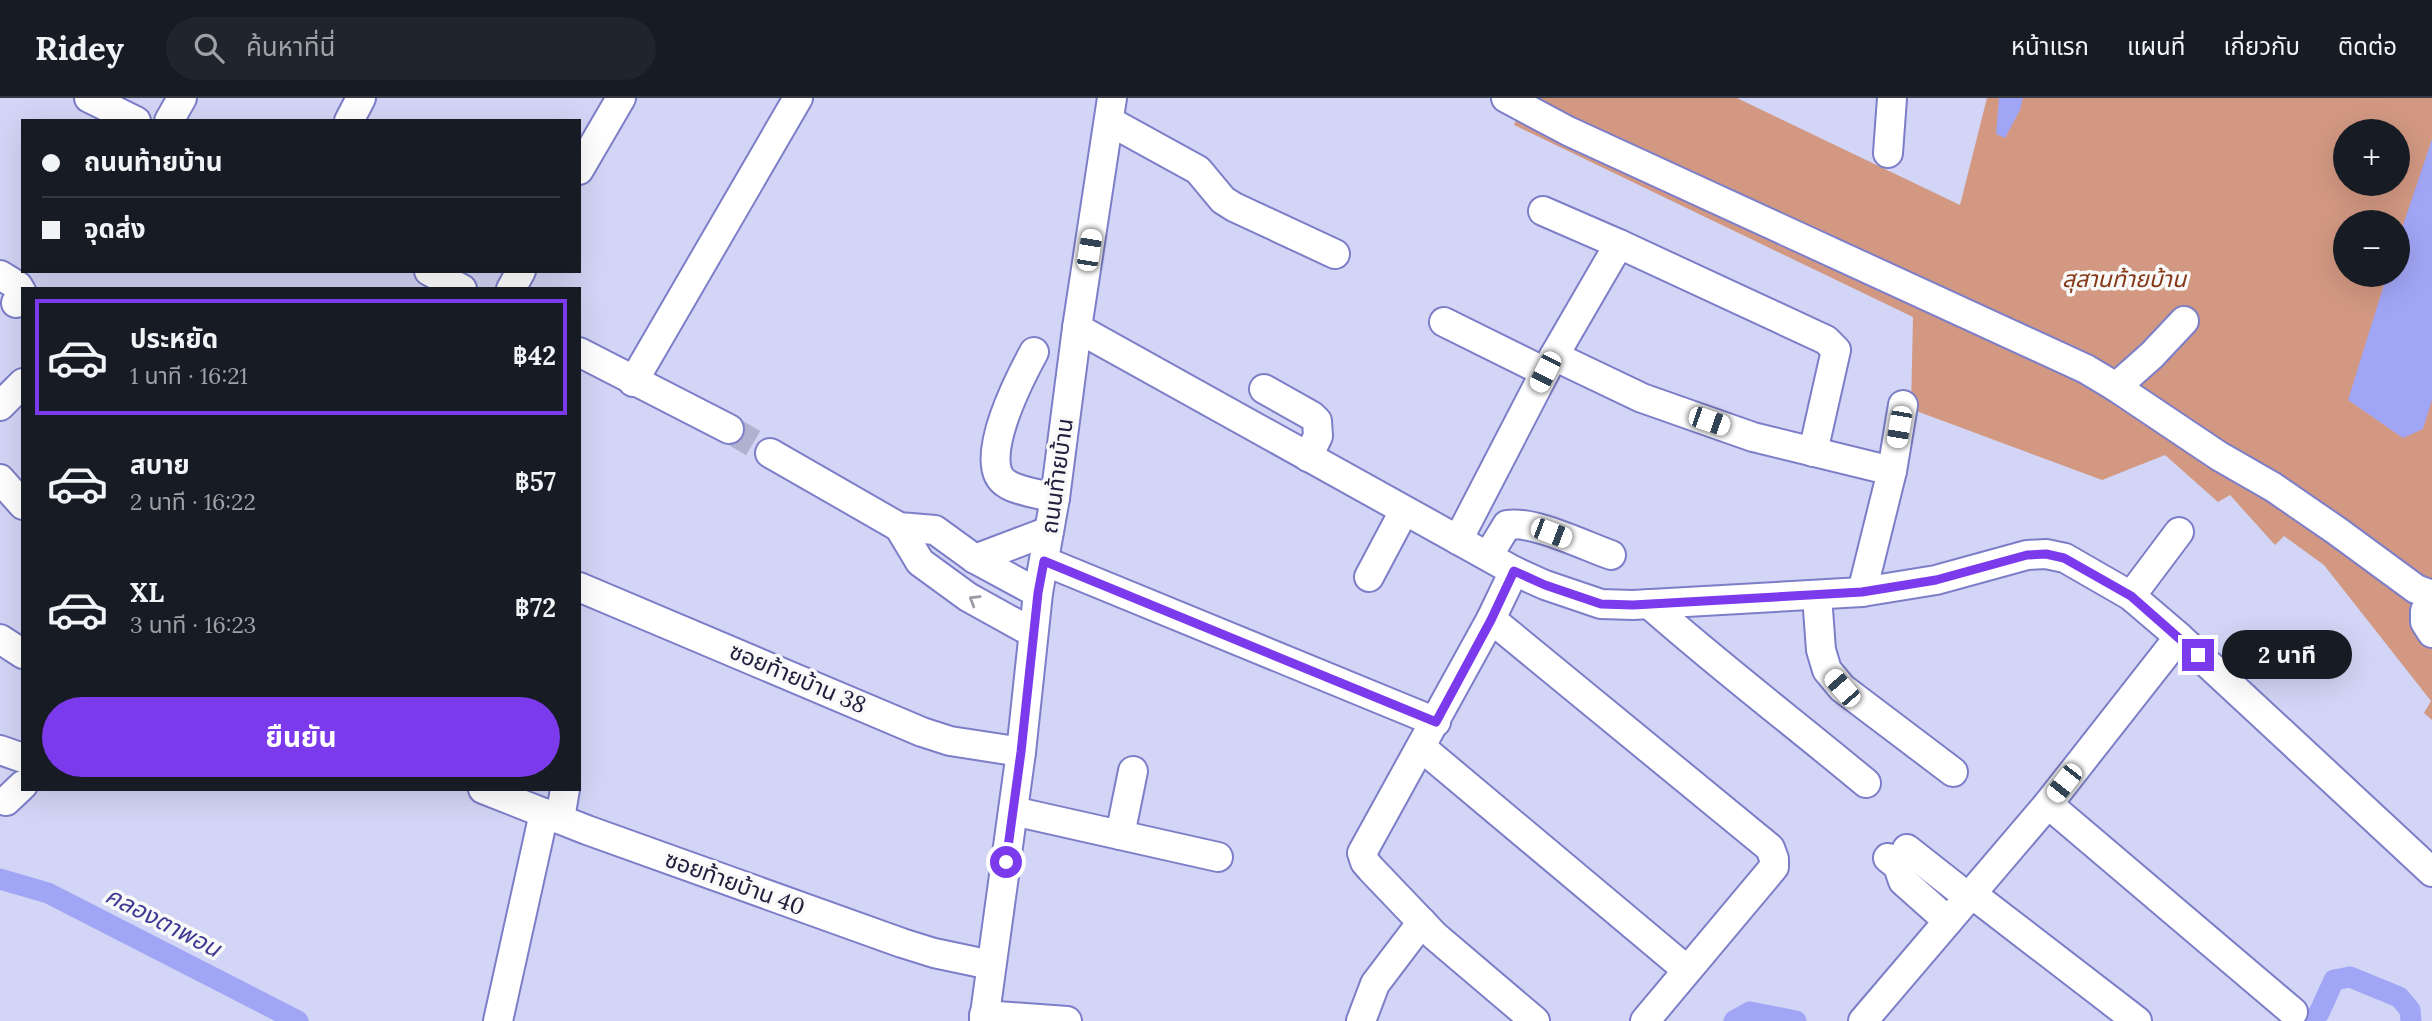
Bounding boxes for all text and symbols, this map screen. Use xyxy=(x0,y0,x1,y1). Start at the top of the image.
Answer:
search box xyxy=(166,17,656,80)
text: Ridey xyxy=(35,27,124,69)
icon: search xyxy=(190,29,228,67)
text: ค้นหาที่นี่ xyxy=(246,30,335,63)
text: หน้าแรก xyxy=(2011,31,2089,62)
text: แผนที่ xyxy=(2127,31,2185,62)
text: เกี่ยวกับ xyxy=(2223,31,2300,62)
text: ติดต่อ xyxy=(2338,31,2397,62)
map controls xyxy=(2333,119,2410,287)
button: + xyxy=(2333,119,2410,196)
text: ถนนท้ายบ้าน xyxy=(84,145,223,178)
button: − xyxy=(2333,210,2410,287)
text: จุดส่ง xyxy=(84,212,146,245)
car xyxy=(1076,228,1103,272)
park label: สุสานท้ายบ้าน xyxy=(2062,264,2188,293)
text: ประหยัด xyxy=(130,322,218,355)
icon: car xyxy=(46,326,109,389)
text: ฿42 xyxy=(513,339,556,372)
car xyxy=(1527,349,1564,395)
text: 1 นาที · 16:21 xyxy=(130,361,248,390)
car xyxy=(1686,404,1733,438)
car xyxy=(1886,404,1913,450)
street label: ถนนท้ายบ้าน xyxy=(1034,416,1079,536)
text: สบาย xyxy=(130,448,190,481)
icon: car xyxy=(46,452,109,515)
text: ฿57 xyxy=(515,465,556,498)
text: 2 นาที · 16:22 xyxy=(130,487,256,516)
car xyxy=(1528,516,1575,550)
text: XL xyxy=(130,576,164,609)
icon: car xyxy=(46,578,109,641)
text: ฿72 xyxy=(515,591,556,624)
one-way arrow xyxy=(968,595,981,608)
text: 3 นาที · 16:23 xyxy=(130,610,256,639)
callout: 2 นาที xyxy=(2222,630,2352,680)
street label: ซอยท้ายบ้าน 38 xyxy=(725,636,871,719)
route end xyxy=(2182,639,2214,671)
text: 2 นาที xyxy=(2258,640,2316,669)
car xyxy=(1821,665,1864,711)
button: ยืนยัน xyxy=(42,697,560,777)
car xyxy=(2043,760,2086,806)
street label: ซอยท้ายบ้าน 40 xyxy=(661,844,809,921)
route start xyxy=(990,846,1022,878)
water label: คลองตาพอน xyxy=(100,879,227,964)

